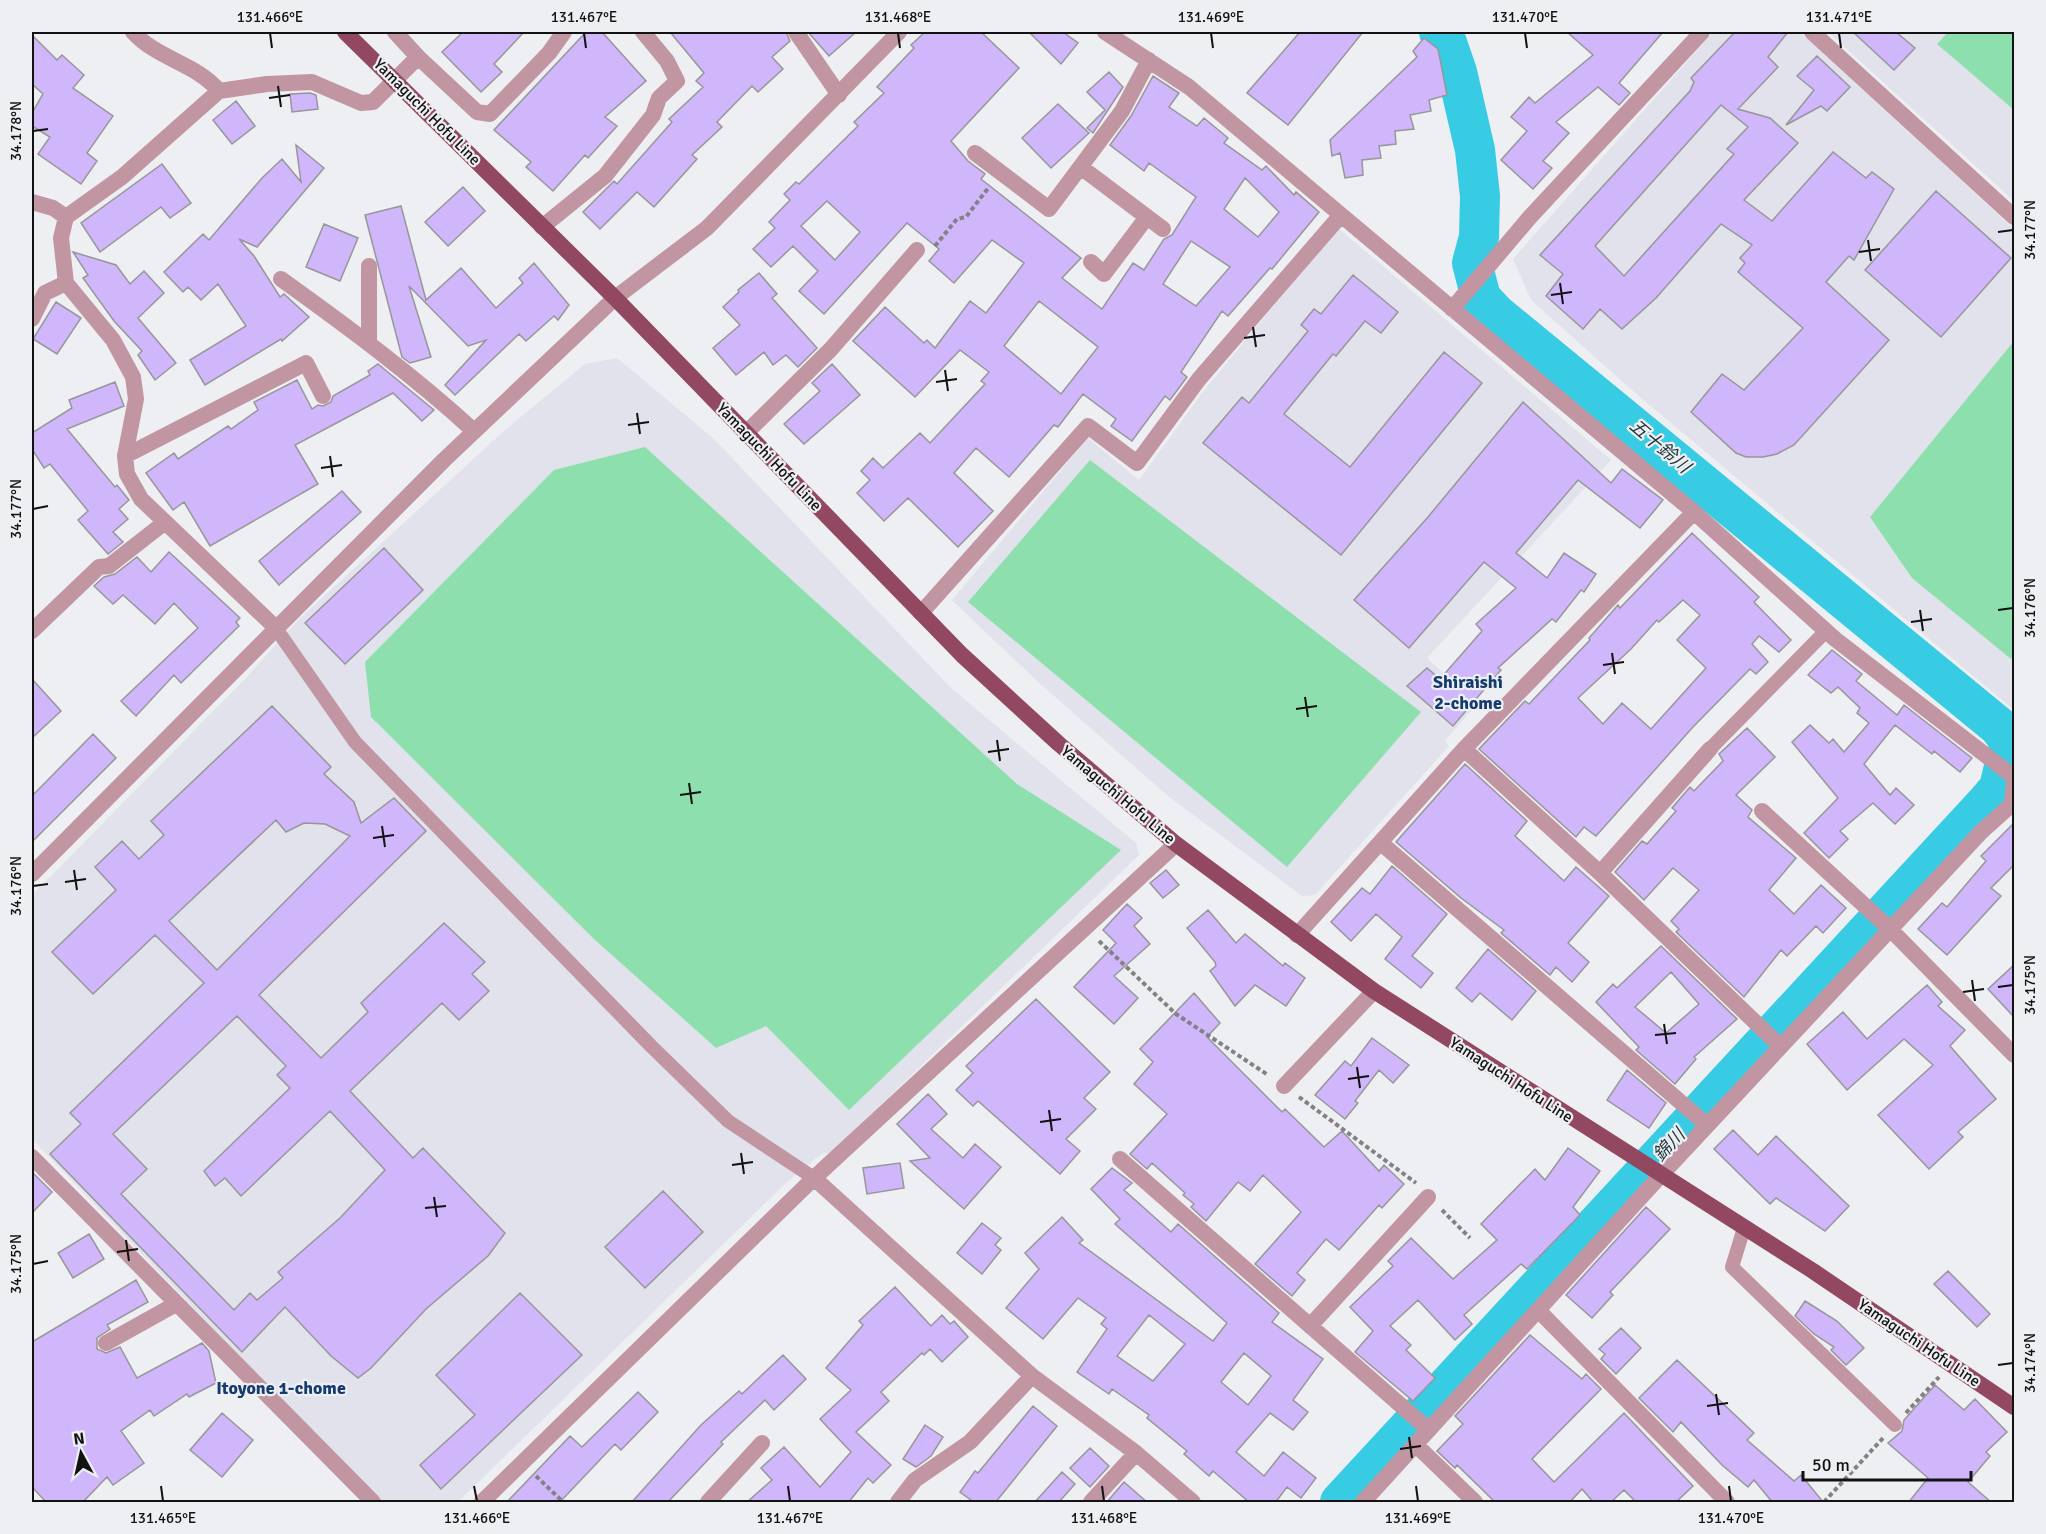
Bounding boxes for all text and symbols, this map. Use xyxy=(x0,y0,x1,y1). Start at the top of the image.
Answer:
text: 131.466°E xyxy=(237,8,303,26)
text: 131.467°E xyxy=(551,8,617,26)
text: 131.468°E xyxy=(865,8,931,26)
text: 131.469°E xyxy=(1178,8,1244,26)
text: 131.470°E xyxy=(1492,8,1558,26)
text: 131.471°E xyxy=(1806,8,1872,26)
street label: Yamaguchi Hofu Line xyxy=(369,54,485,170)
text: 34.178°N xyxy=(7,101,25,161)
text: 34.177°N xyxy=(2021,200,2039,260)
street label: Yamaguchi Hofu Line xyxy=(712,399,826,515)
water label: 五十鈴川 xyxy=(1625,414,1696,479)
text: 34.177°N xyxy=(7,479,25,539)
text: 34.176°N xyxy=(2021,578,2039,638)
district label: Shiraishi 2-chome xyxy=(1433,671,1503,714)
street label: Yamaguchi Hofu Line xyxy=(1057,741,1179,849)
text: 34.176°N xyxy=(7,856,25,916)
text: 34.175°N xyxy=(2021,955,2039,1015)
street label: Yamaguchi Hofu Line xyxy=(1445,1033,1577,1127)
water label: 錦川 xyxy=(1649,1123,1691,1166)
text: 34.175°N xyxy=(7,1234,25,1294)
street label: Yamaguchi Hofu Line xyxy=(1854,1295,1984,1391)
text: 34.174°N xyxy=(2021,1333,2039,1393)
district label: Itoyone 1-chome xyxy=(216,1377,346,1399)
north arrow xyxy=(51,1423,111,1483)
text: N xyxy=(72,1428,86,1450)
scale bar xyxy=(1803,1444,1971,1482)
text: 50 m xyxy=(1812,1454,1850,1476)
text: 131.465°E xyxy=(130,1509,196,1527)
text: 131.466°E xyxy=(444,1509,510,1527)
text: 131.467°E xyxy=(757,1509,823,1527)
text: 131.468°E xyxy=(1071,1509,1137,1527)
text: 131.469°E xyxy=(1385,1509,1451,1527)
text: 131.470°E xyxy=(1698,1509,1764,1527)

